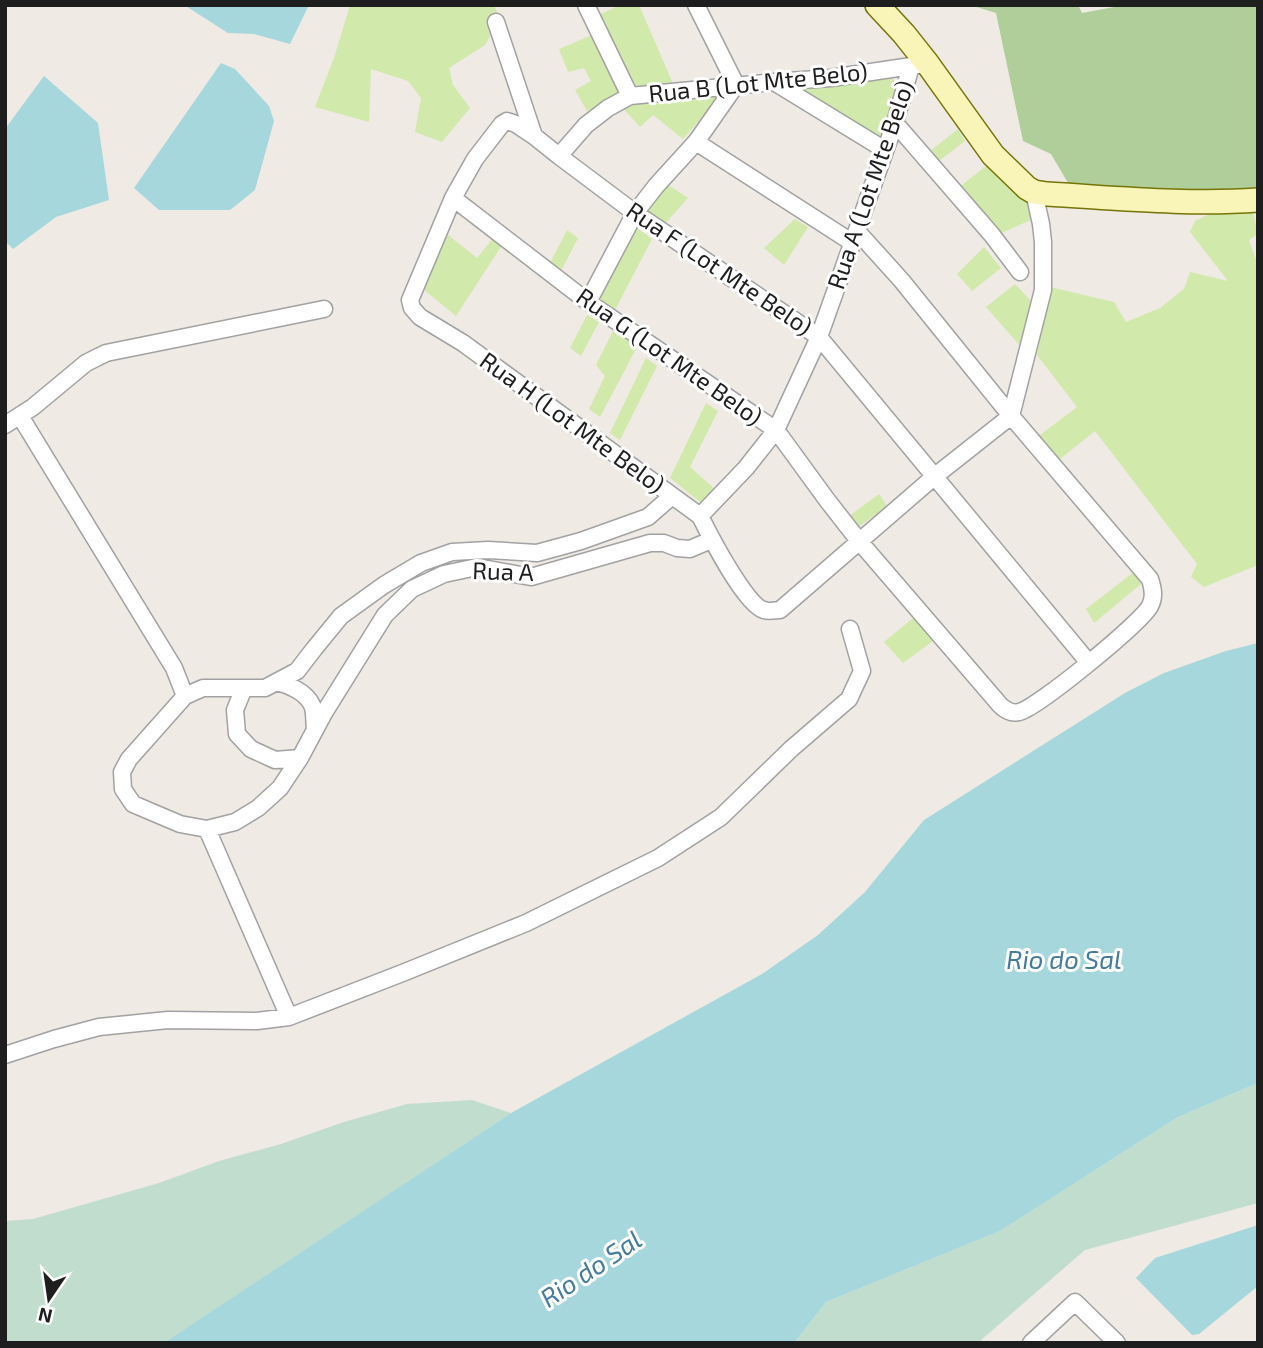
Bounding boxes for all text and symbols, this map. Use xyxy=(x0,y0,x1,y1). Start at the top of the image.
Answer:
street label: Rua B (Lot Mte Belo) xyxy=(647,56,869,107)
street label: Rua A (Lot Mte Belo) xyxy=(820,76,919,293)
street label: Rua F (Lot Mte Belo) xyxy=(622,195,818,341)
street label: Rua G (Lot Mte Belo) xyxy=(571,281,768,431)
street label: Rua H (Lot Mte Belo) xyxy=(475,345,671,499)
street label: Rua A xyxy=(472,555,534,586)
water label: Rio do Sal xyxy=(1006,943,1122,974)
water label: Rio do Sal xyxy=(534,1223,647,1313)
north arrow xyxy=(14,1264,84,1334)
text: N xyxy=(36,1303,54,1329)

